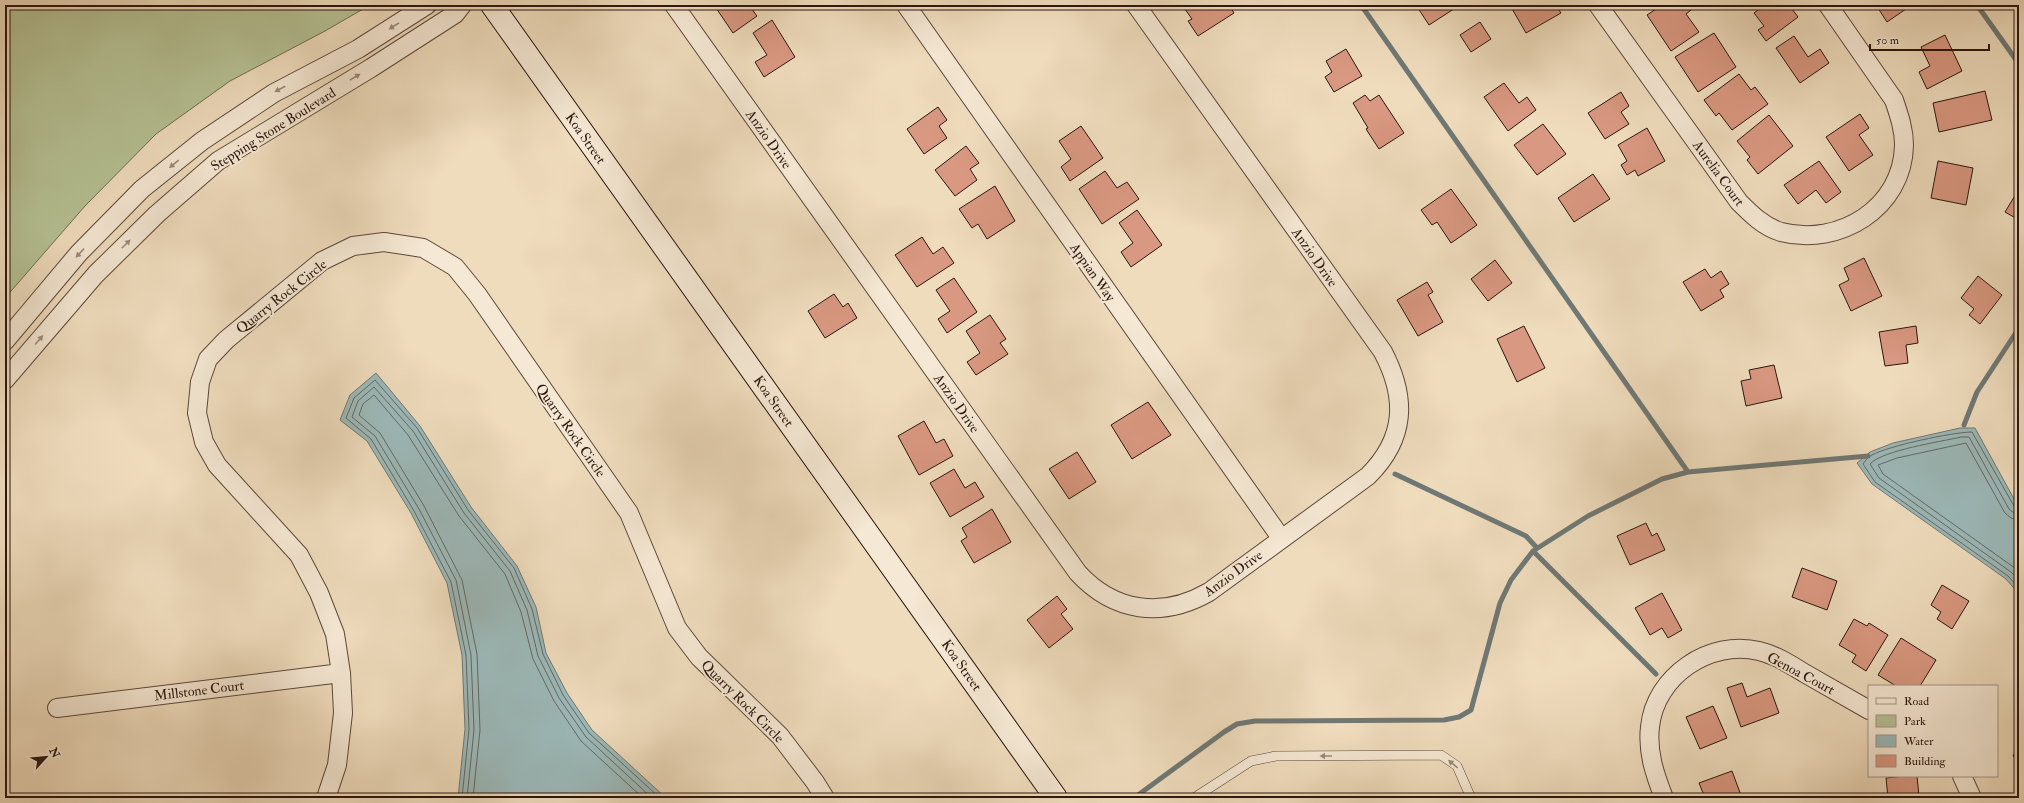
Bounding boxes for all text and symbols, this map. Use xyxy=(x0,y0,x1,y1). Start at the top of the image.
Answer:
one-way arrow xyxy=(389,22,399,30)
scale bar xyxy=(1870,26,1989,52)
text: 50 m xyxy=(1876,33,1900,48)
one-way arrow xyxy=(349,74,361,81)
street label: Stepping Stone Boulevard xyxy=(208,84,340,176)
one-way arrow xyxy=(274,86,286,92)
street label: Anzio Drive xyxy=(741,106,795,172)
street label: Koa Street xyxy=(562,109,610,168)
street label: Aurelia Court xyxy=(1688,136,1748,210)
one-way arrow xyxy=(168,159,179,168)
street label: Anzio Drive xyxy=(1287,224,1341,290)
one-way arrow xyxy=(121,239,131,249)
street label: Appian Way xyxy=(1065,239,1119,306)
one-way arrow xyxy=(75,248,84,258)
street label: Quarry Rock Circle xyxy=(233,256,331,338)
one-way arrow xyxy=(35,335,44,345)
street label: Anzio Drive xyxy=(929,370,983,436)
street label: Koa Street xyxy=(750,372,798,431)
street label: Quarry Rock Circle xyxy=(531,380,609,481)
street label: Anzio Drive xyxy=(1200,546,1266,601)
street label: Koa Street xyxy=(938,636,986,695)
street label: Genoa Court xyxy=(1764,649,1838,699)
street label: Quarry Rock Circle xyxy=(697,656,788,747)
street label: Millstone Court xyxy=(153,676,245,704)
legend xyxy=(1868,685,1998,777)
text: Road xyxy=(1904,694,1929,709)
text: Park xyxy=(1904,714,1926,729)
text: Water xyxy=(1903,734,1934,749)
north arrow xyxy=(26,737,66,777)
text: N xyxy=(46,744,63,761)
one-way arrow xyxy=(1319,753,1332,759)
text: Building xyxy=(1904,754,1947,769)
one-way arrow xyxy=(1448,760,1458,769)

